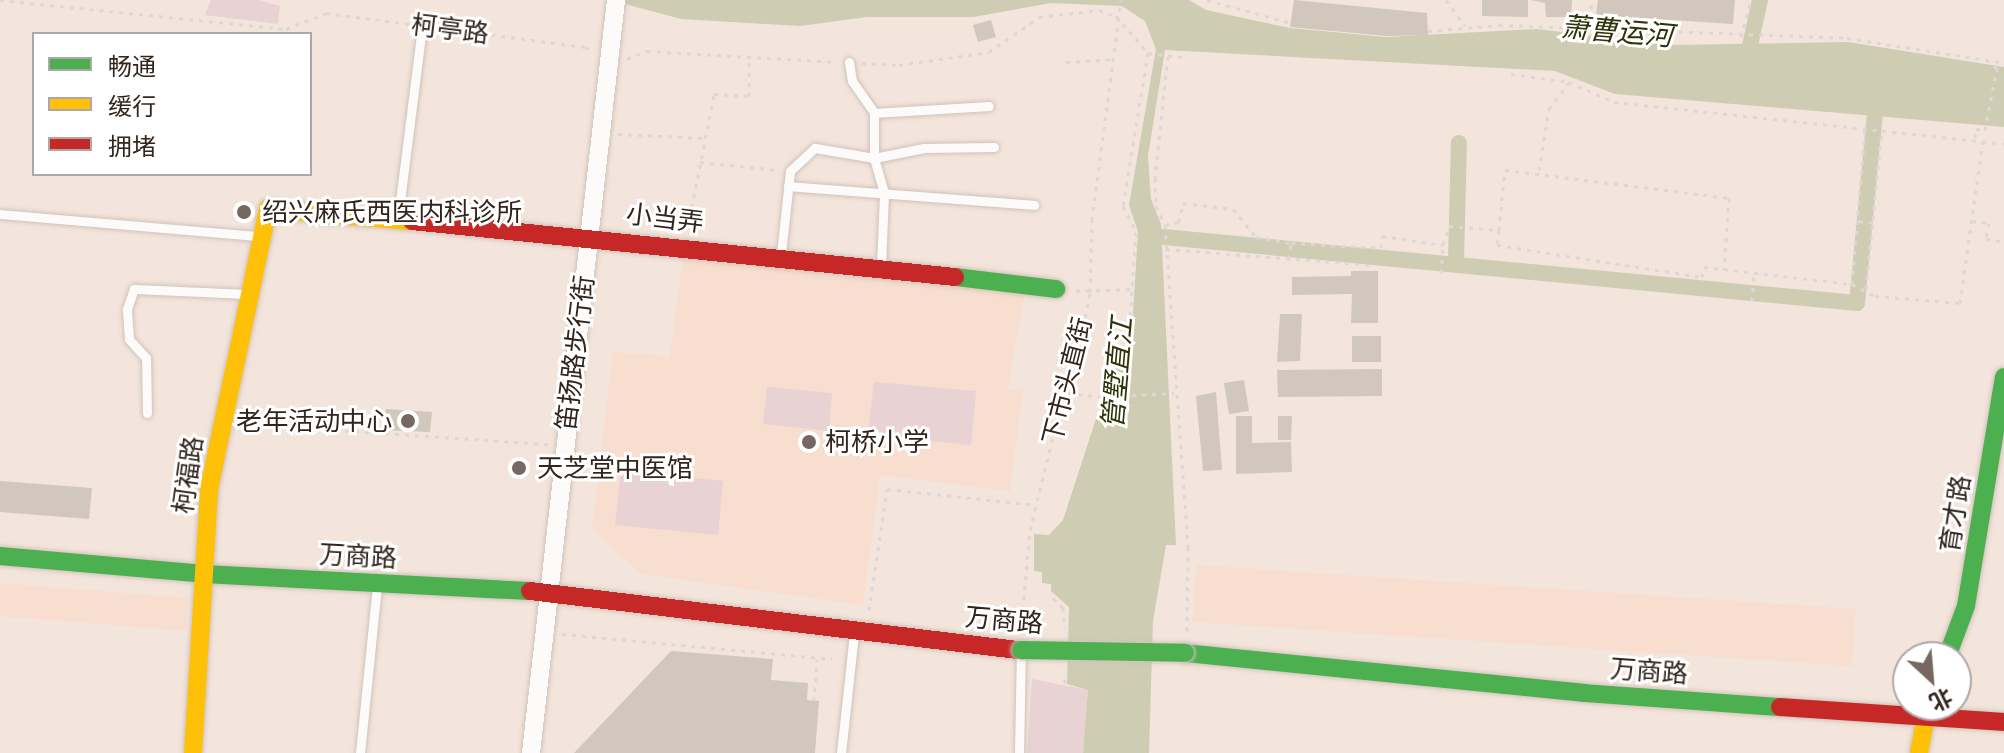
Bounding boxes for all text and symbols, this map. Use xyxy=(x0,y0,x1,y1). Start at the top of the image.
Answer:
water label: 萧曹运河 xyxy=(1560,8,1674,52)
street label: 柯亭路 xyxy=(409,9,491,49)
legend xyxy=(32,32,312,176)
text: 畅通 xyxy=(108,49,156,82)
text: 缓行 xyxy=(108,89,156,122)
text: 拥堵 xyxy=(108,129,156,162)
place label: 绍兴麻氏西医内科诊所 xyxy=(262,196,522,228)
street label: 小当弄 xyxy=(624,198,706,238)
marker: 绍兴麻氏西医内科诊所 xyxy=(233,201,255,223)
street label: 笛扬路步行街 xyxy=(550,274,600,432)
street label: 下市头直街 xyxy=(1036,314,1098,448)
water label: 管墅直江 xyxy=(1094,316,1138,430)
place label: 老年活动中心 xyxy=(236,405,392,437)
marker: 老年活动中心 xyxy=(399,412,417,430)
place label: 柯桥小学 xyxy=(825,426,929,458)
marker: 柯桥小学 xyxy=(800,433,818,451)
street label: 柯福路 xyxy=(167,434,209,516)
place label: 天芝堂中医馆 xyxy=(537,452,693,484)
marker: 天芝堂中医馆 xyxy=(508,457,530,479)
street label: 育才路 xyxy=(1933,473,1977,555)
street label: 万商路 xyxy=(318,538,398,574)
street label: 万商路 xyxy=(964,601,1044,639)
north arrow xyxy=(1892,641,1972,721)
street label: 万商路 xyxy=(1609,653,1689,689)
text: 北 xyxy=(1925,682,1958,719)

